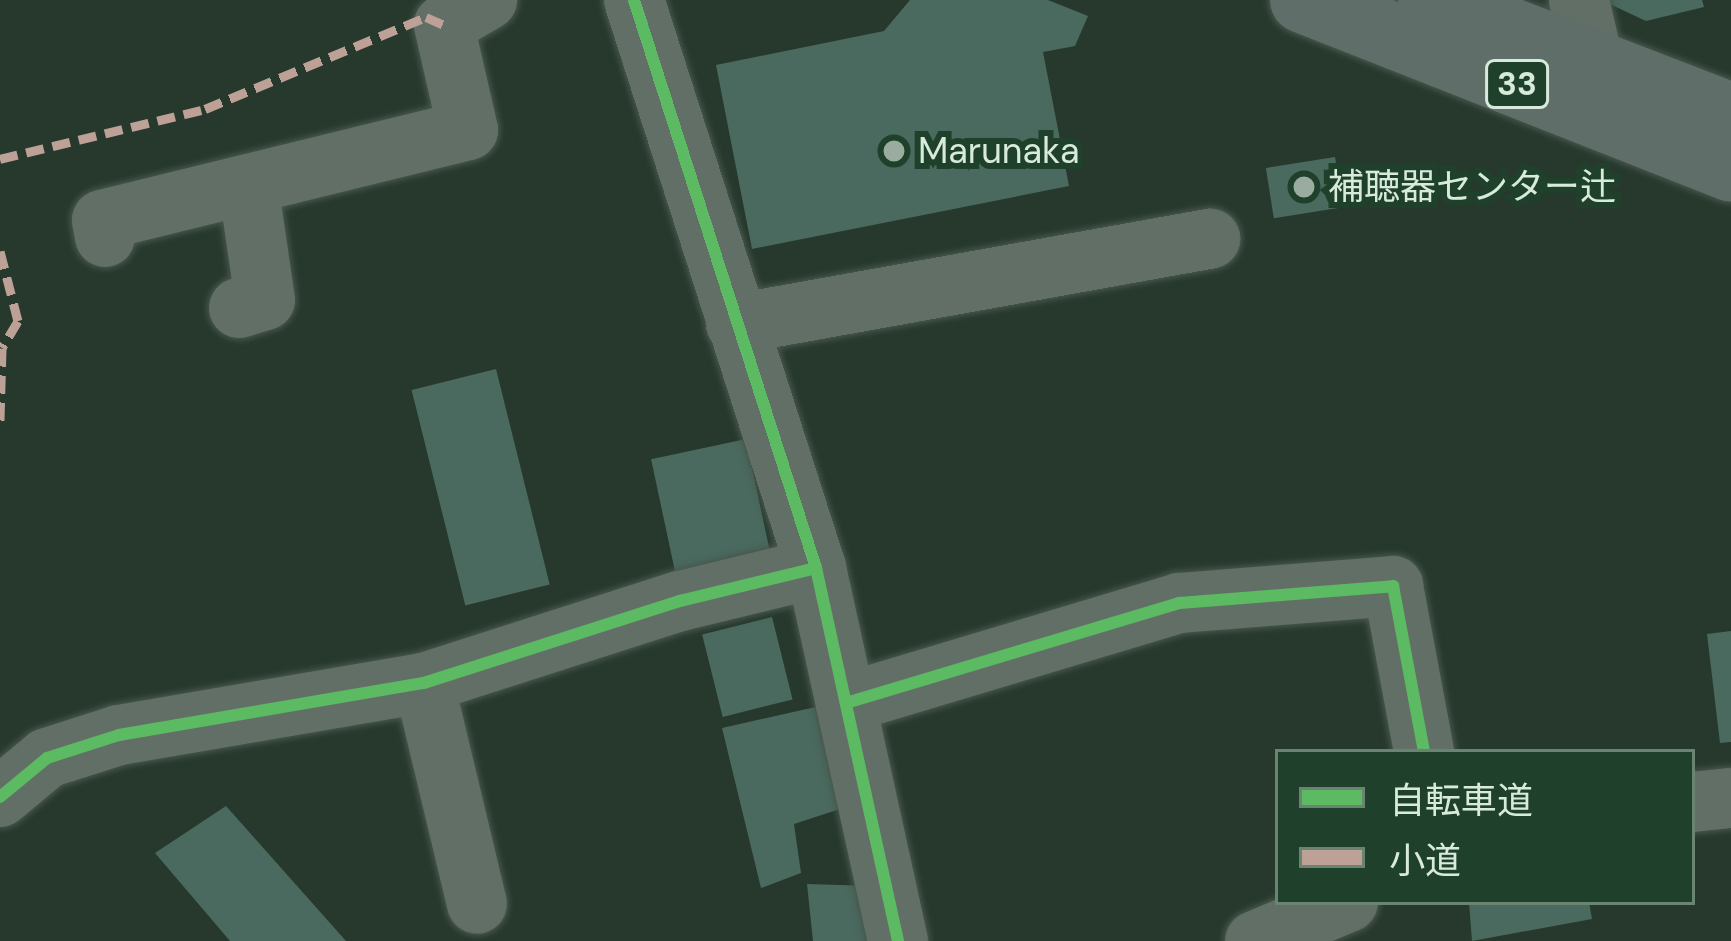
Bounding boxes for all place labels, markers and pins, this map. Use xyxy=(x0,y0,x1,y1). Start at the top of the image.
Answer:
place label: Marunaka xyxy=(918,129,1080,173)
marker: Marunaka xyxy=(881,138,907,164)
place label: 補聴器センター辻 xyxy=(1328,165,1616,209)
marker: 補聴器センター辻 xyxy=(1291,174,1317,200)

